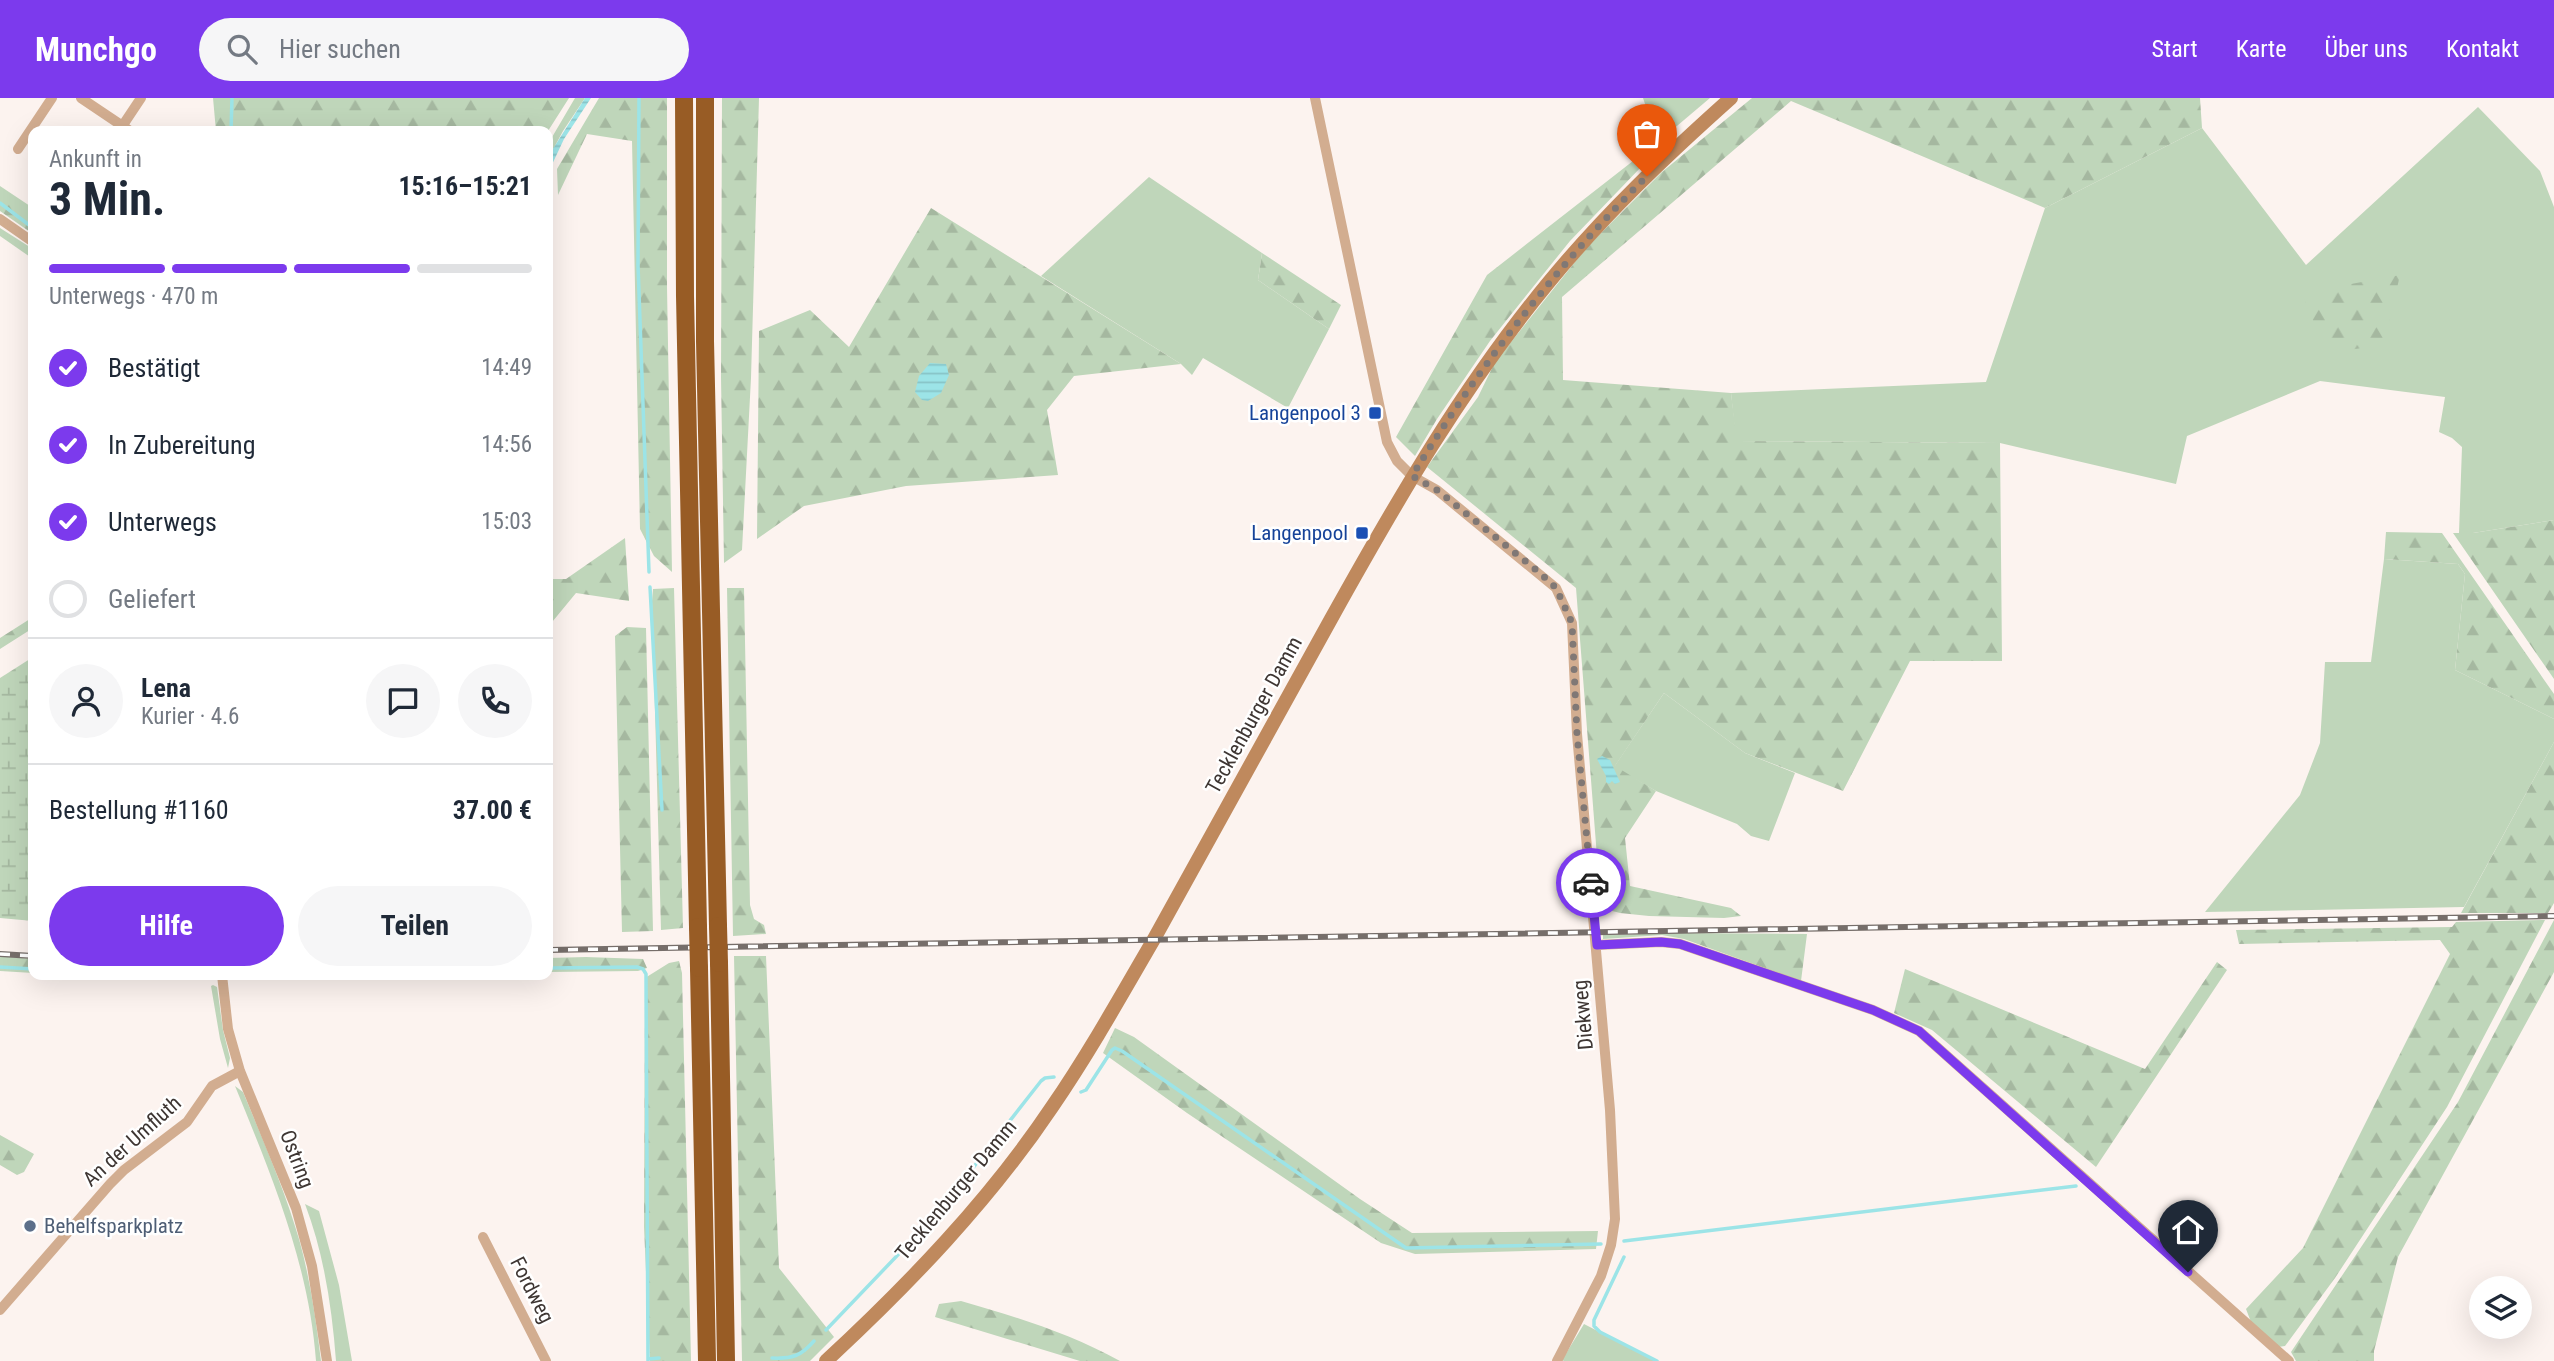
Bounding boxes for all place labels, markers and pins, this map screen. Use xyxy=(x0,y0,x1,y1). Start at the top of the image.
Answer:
pin xyxy=(1617,104,1677,176)
place label: Langenpool 3 xyxy=(1249,401,1361,425)
marker: Langenpool 3 xyxy=(1367,405,1383,421)
place label: Langenpool xyxy=(1251,521,1348,545)
marker: Langenpool xyxy=(1354,525,1370,541)
pin xyxy=(2158,1200,2218,1272)
place label: Behelfsparkplatz xyxy=(44,1214,183,1238)
marker: Behelfsparkplatz xyxy=(22,1218,38,1234)

